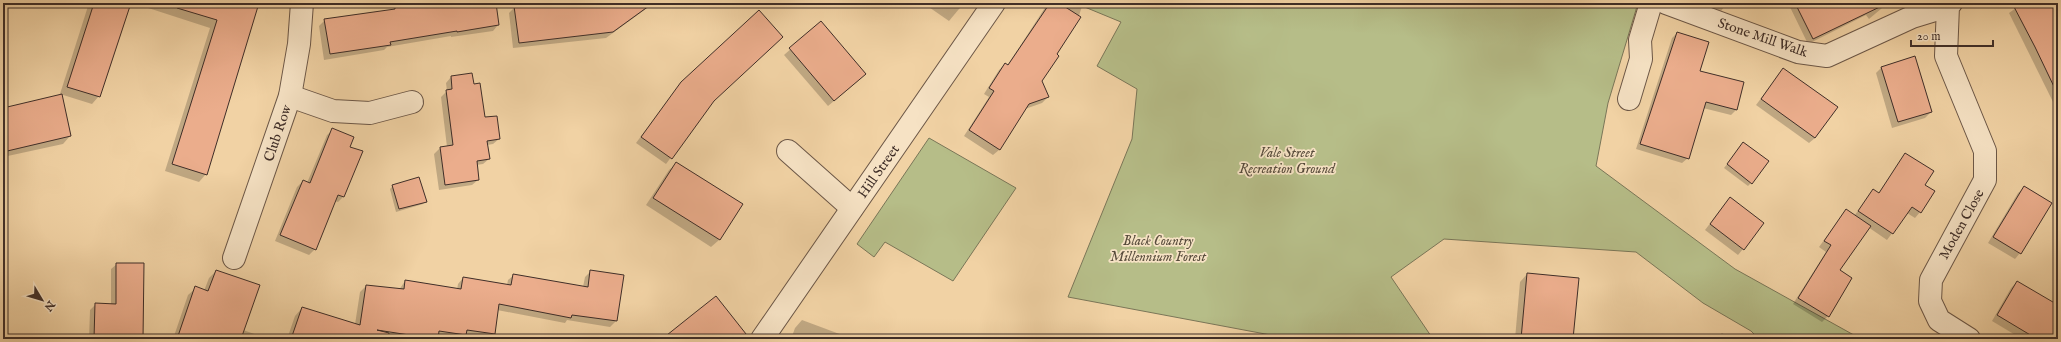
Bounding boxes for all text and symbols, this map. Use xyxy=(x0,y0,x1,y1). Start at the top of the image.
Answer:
street label: Stone Mill Walk xyxy=(1715,14,1810,62)
scale bar xyxy=(1911,22,1993,48)
text: 20 m xyxy=(1917,29,1940,44)
street label: Club Row xyxy=(260,102,296,164)
street label: Hill Street xyxy=(854,141,904,202)
park label: Vale Street Recreation Ground xyxy=(1239,144,1336,178)
street label: Moden Close xyxy=(1935,186,1989,263)
park label: Black Country Millennium Forest xyxy=(1110,232,1206,266)
north arrow xyxy=(22,280,62,320)
text: N xyxy=(40,297,58,314)

